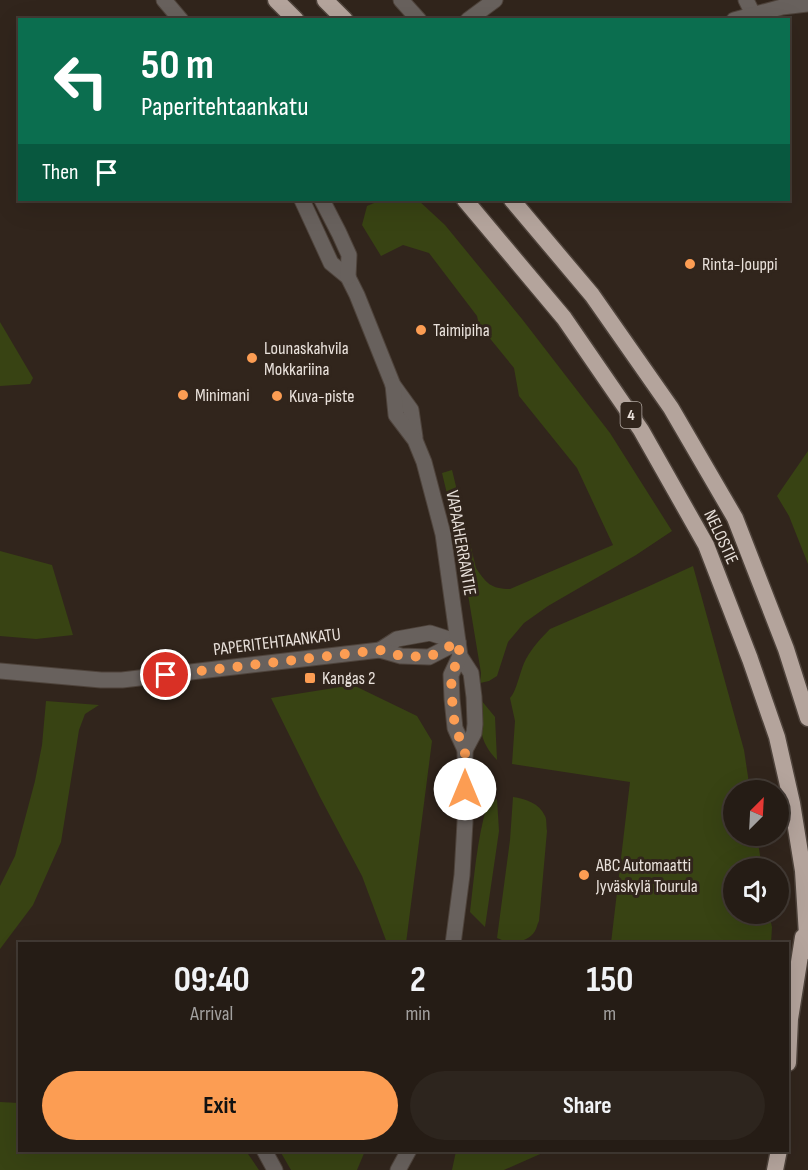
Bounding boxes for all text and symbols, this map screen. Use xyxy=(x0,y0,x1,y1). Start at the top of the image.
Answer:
text: 50 m xyxy=(141,40,214,91)
icon: left xyxy=(42,42,120,120)
text: Paperitehtaankatu xyxy=(141,91,309,123)
icon: arrive xyxy=(90,156,123,189)
text: Then xyxy=(42,159,78,186)
place label: Rinta-Jouppi xyxy=(702,254,778,275)
marker: Rinta-Jouppi xyxy=(683,257,697,271)
place label: Taimipiha xyxy=(433,320,490,341)
marker: Taimipiha xyxy=(414,323,428,337)
place label: Lounaskahvila Mokkariina xyxy=(264,338,349,380)
marker: Lounaskahvila Mokkariina xyxy=(245,351,259,365)
place label: Minimani xyxy=(195,385,250,406)
place label: Kuva-piste xyxy=(289,386,355,407)
marker: Minimani xyxy=(176,388,190,402)
marker: Kuva-piste xyxy=(270,389,284,403)
road number: 4 xyxy=(620,402,642,428)
street label: VAPAAHERRANTIE xyxy=(441,489,481,597)
street label: NELOSTIE xyxy=(699,506,743,568)
street label: PAPERITEHTAANKATU xyxy=(212,624,342,660)
pin xyxy=(140,649,191,700)
icon: arrive xyxy=(149,658,182,691)
place label: Kangas 2 xyxy=(322,668,375,689)
marker: Kangas 2 xyxy=(303,671,317,685)
position arrow xyxy=(433,757,497,821)
north arrow xyxy=(723,780,789,846)
map controls xyxy=(723,780,789,924)
place label: ABC Automaatti Jyväskylä Tourula xyxy=(595,855,698,897)
button: sound xyxy=(723,858,789,924)
marker: ABC Automaatti Jyväskylä Tourula xyxy=(577,868,591,882)
text: 09:40 xyxy=(174,959,250,1002)
text: 2 xyxy=(410,959,426,1002)
text: 150 xyxy=(586,959,633,1002)
text: Arrival xyxy=(190,1002,233,1026)
text: min xyxy=(405,1002,431,1026)
text: m xyxy=(603,1002,616,1026)
button: Exit xyxy=(42,1071,398,1140)
button: Share xyxy=(410,1071,765,1140)

